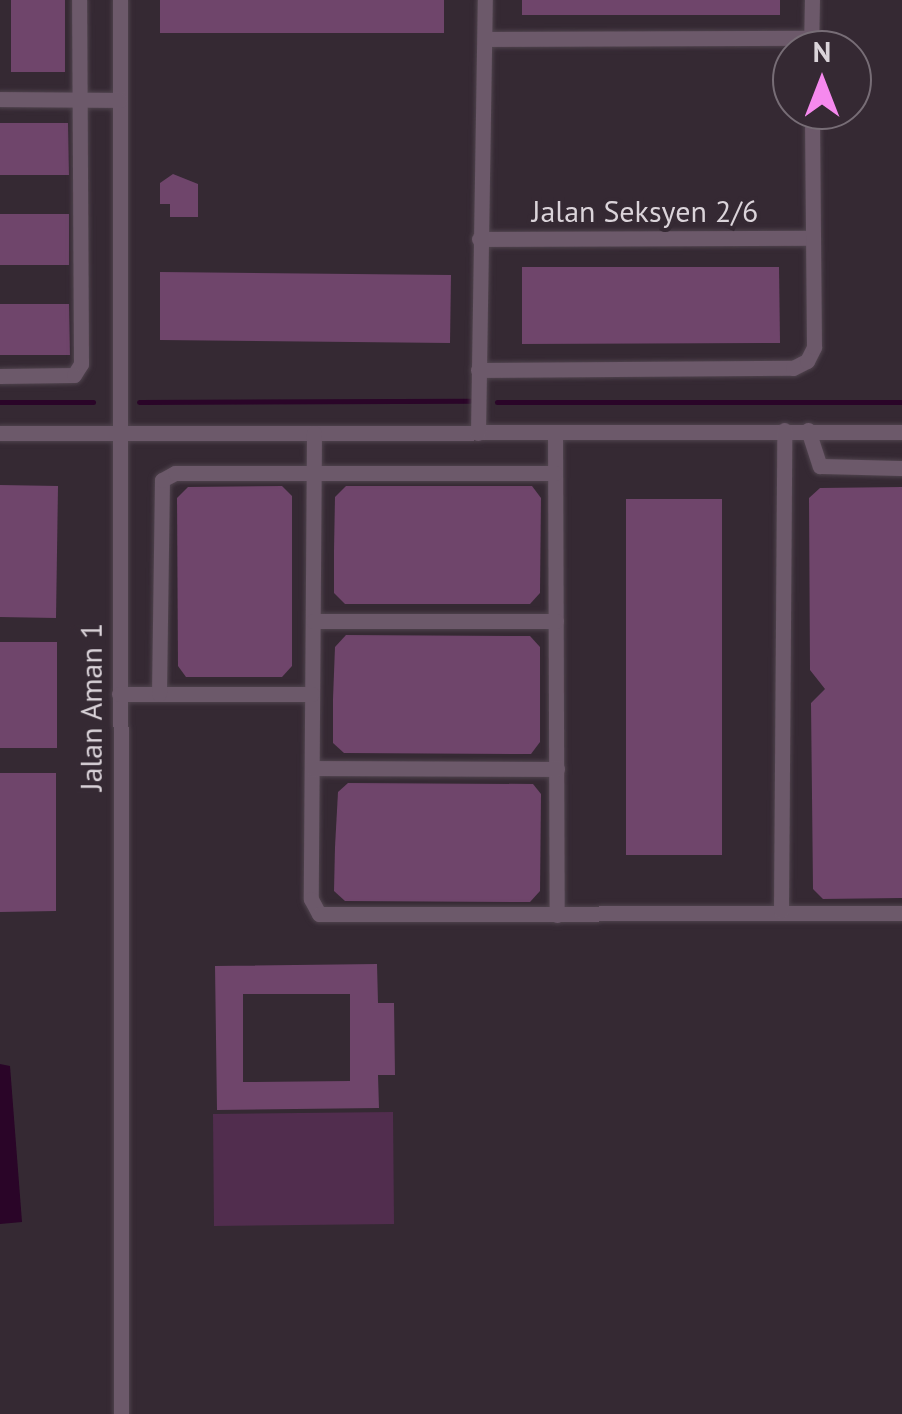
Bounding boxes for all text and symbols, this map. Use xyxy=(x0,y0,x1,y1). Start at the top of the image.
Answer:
north arrow xyxy=(772,30,872,130)
text: N xyxy=(813,33,831,70)
street label: Jalan Seksyen 2/6 xyxy=(532,193,758,229)
street label: Jalan Aman 1 xyxy=(73,622,109,792)

